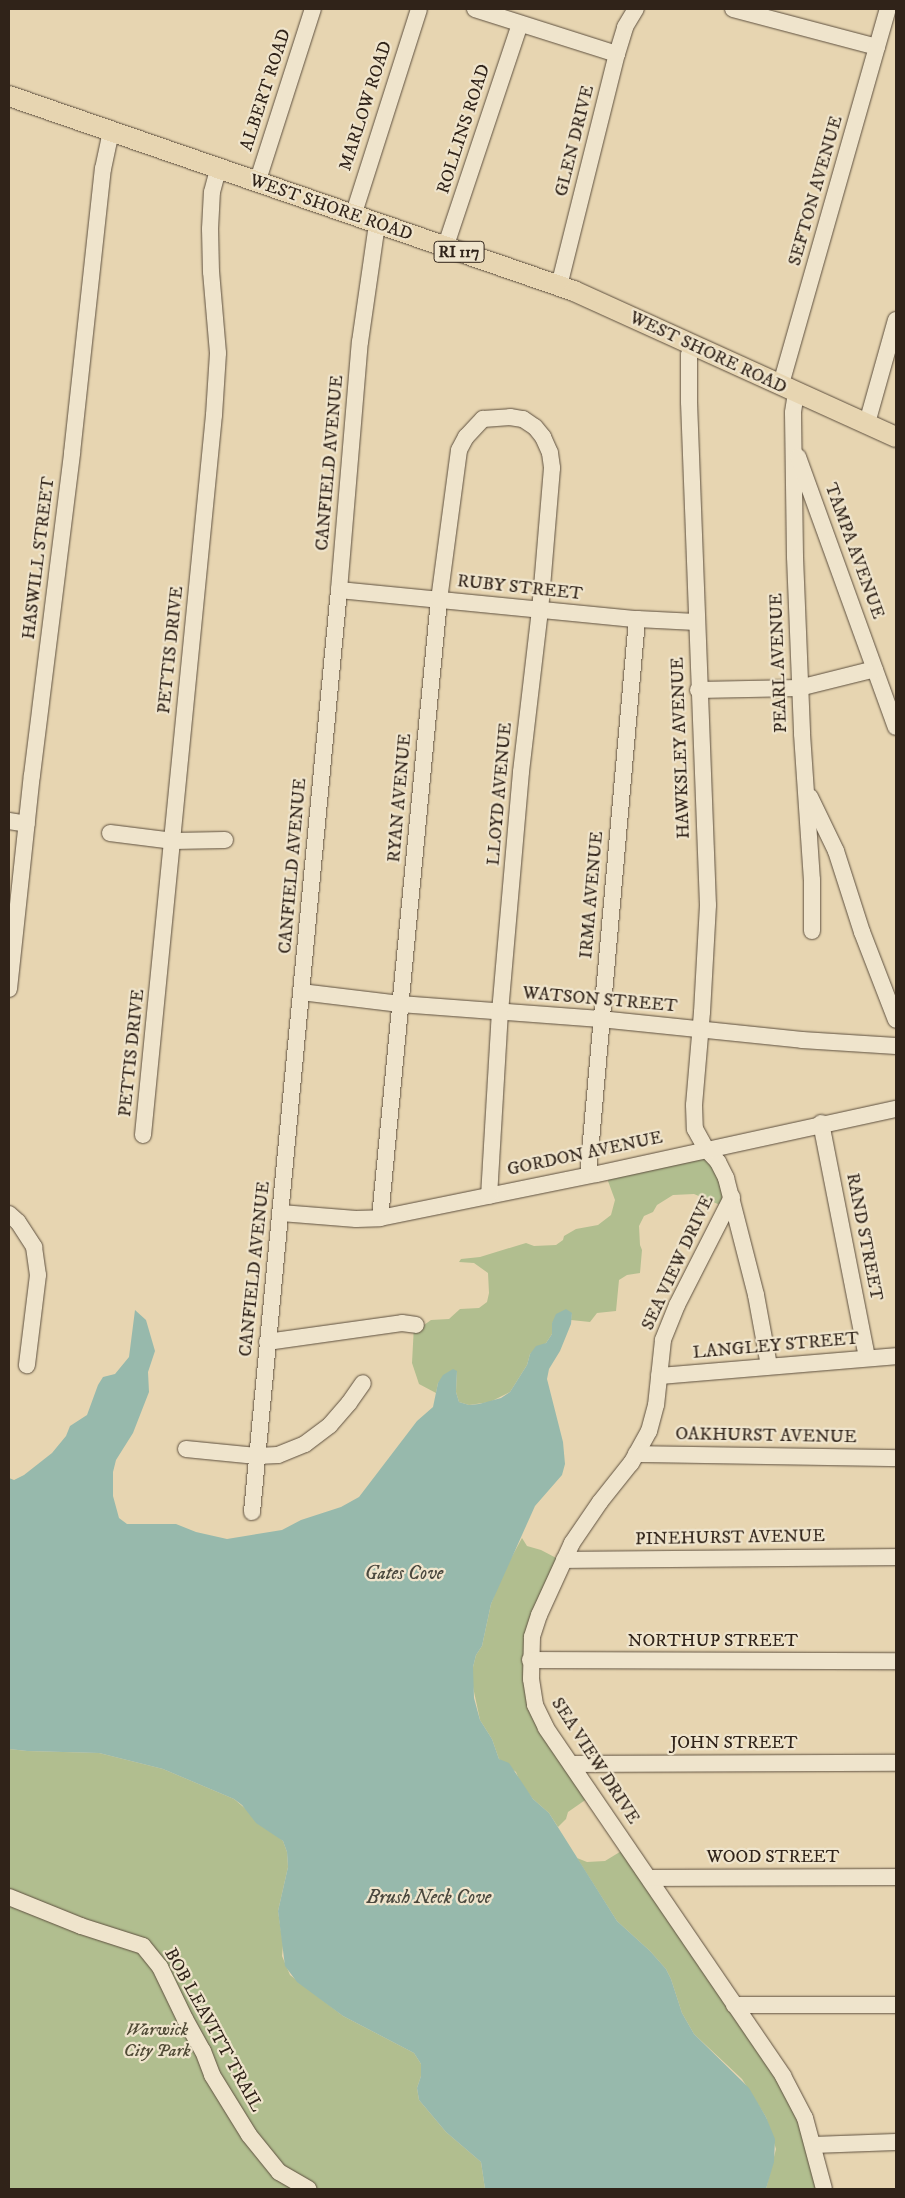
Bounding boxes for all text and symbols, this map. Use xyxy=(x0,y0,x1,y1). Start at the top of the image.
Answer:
street label: ALBERT ROAD xyxy=(236,26,296,154)
street label: MARLOW ROAD xyxy=(335,38,397,174)
street label: ROLLINS ROAD xyxy=(433,61,495,197)
street label: GLEN DRIVE xyxy=(551,83,599,199)
street label: SEFTON AVENUE xyxy=(784,114,848,268)
street label: WEST SHORE ROAD xyxy=(247,170,415,246)
road number: RI 117 xyxy=(433,238,485,266)
street label: WEST SHORE ROAD xyxy=(626,307,790,399)
street label: CANFIELD AVENUE xyxy=(312,374,348,552)
street label: HASWILL STREET xyxy=(18,475,60,641)
street label: TAMPA AVENUE xyxy=(819,480,889,622)
street label: RUBY STREET xyxy=(456,571,584,605)
street label: PETTIS DRIVE xyxy=(154,585,188,715)
street label: PEARL AVENUE xyxy=(766,593,792,733)
street label: HAWKSLEY AVENUE xyxy=(667,657,695,839)
street label: LLOYD AVENUE xyxy=(483,722,517,866)
street label: RYAN AVENUE xyxy=(384,733,416,863)
street label: CANFIELD AVENUE xyxy=(275,777,311,955)
street label: IRMA AVENUE xyxy=(576,830,608,960)
street label: WATSON STREET xyxy=(522,982,678,1018)
street label: PETTIS DRIVE xyxy=(115,988,149,1118)
street label: GORDON AVENUE xyxy=(505,1127,665,1181)
street label: RAND STREET xyxy=(841,1171,887,1303)
street label: CANFIELD AVENUE xyxy=(235,1180,275,1358)
street label: SEA VIEW DRIVE xyxy=(637,1192,719,1334)
street label: LANGLEY STREET xyxy=(692,1328,860,1364)
street label: OAKHURST AVENUE xyxy=(675,1424,857,1448)
street label: PINEHURST AVENUE xyxy=(635,1526,825,1550)
water label: Gates Cove xyxy=(365,1563,443,1585)
street label: NORTHUP STREET xyxy=(628,1630,798,1652)
street label: SEA VIEW DRIVE xyxy=(546,1694,644,1828)
street label: JOHN STREET xyxy=(670,1732,798,1754)
street label: WOOD STREET xyxy=(706,1846,840,1868)
water label: Brush Neck Cove xyxy=(367,1887,491,1909)
street label: BOB LEAVITT TRAIL xyxy=(159,1944,267,2116)
park label: Warwick City Park xyxy=(124,2020,190,2062)

